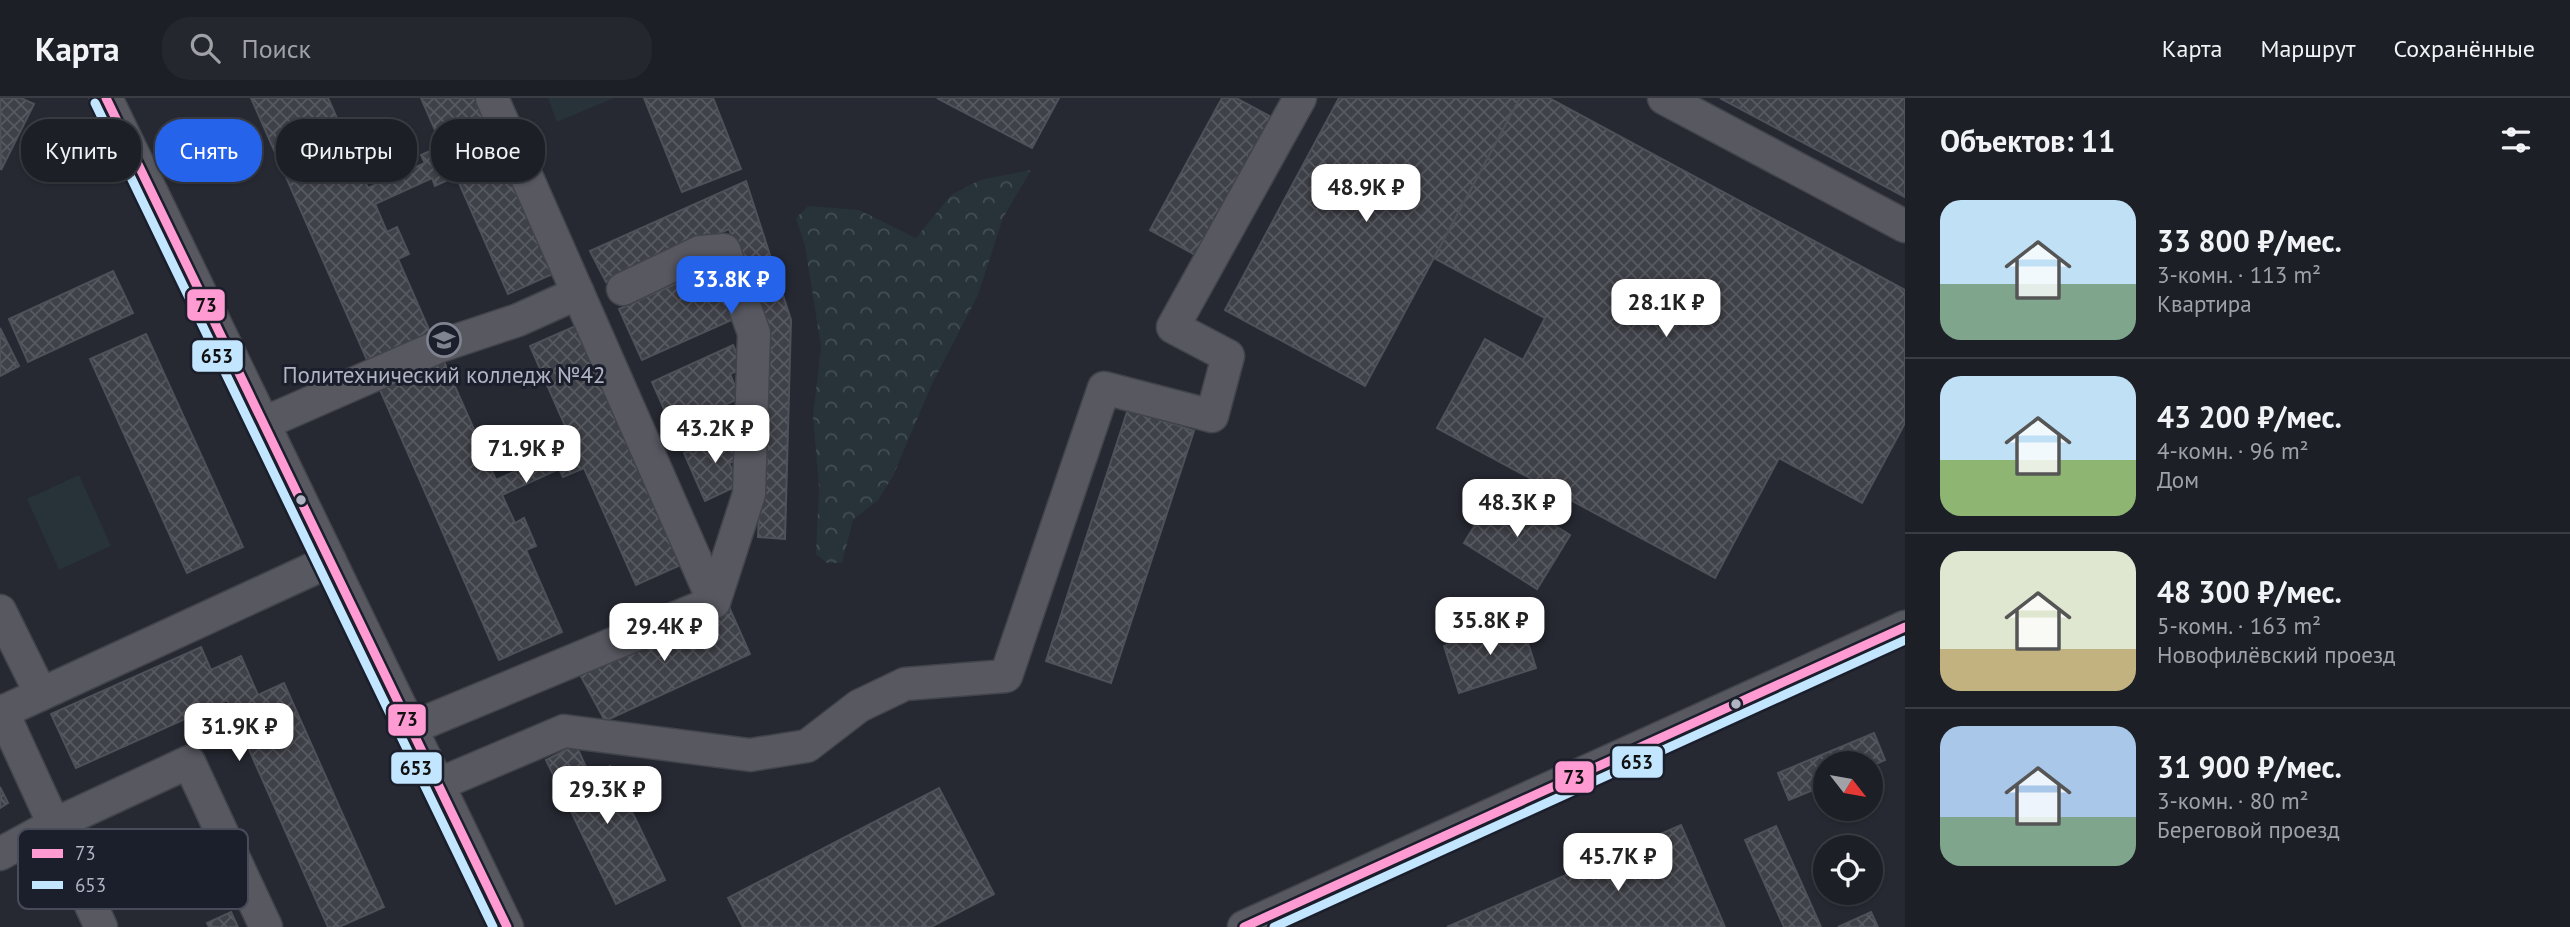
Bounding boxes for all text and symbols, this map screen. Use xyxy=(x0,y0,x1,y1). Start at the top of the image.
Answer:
search box xyxy=(162,17,652,80)
text: Карта xyxy=(35,27,120,70)
icon: search xyxy=(186,29,224,67)
text: Поиск xyxy=(242,32,311,65)
text: Карта xyxy=(2162,33,2222,64)
text: Маршрут xyxy=(2260,33,2355,64)
text: Сохранённые xyxy=(2393,33,2535,64)
chip: Купить xyxy=(21,119,141,182)
chip: Снять xyxy=(155,119,262,182)
chip: Фильтры xyxy=(276,119,417,182)
chip: Новое xyxy=(431,119,545,182)
text: Объектов: 11 xyxy=(1940,121,2115,160)
icon: filters xyxy=(2497,121,2535,159)
pin: 48.9K ₽ xyxy=(1301,164,1431,224)
text: 48.9K ₽ xyxy=(1327,172,1405,201)
text: 33 800 ₽/мес. xyxy=(2157,221,2342,260)
icon: home xyxy=(1996,228,2080,312)
pin: 33.8K ₽ xyxy=(666,256,796,316)
text: 3-комн. · 113 m² xyxy=(2157,260,2321,289)
text: 33.8K ₽ xyxy=(692,264,770,293)
pin: 28.1K ₽ xyxy=(1601,280,1731,339)
text: 28.1K ₽ xyxy=(1627,287,1705,316)
line badge: 73 xyxy=(186,288,226,322)
text: Квартира xyxy=(2157,289,2252,318)
text: 73 xyxy=(195,293,217,317)
school or university icon: Политехнический колледж №42 xyxy=(425,321,463,359)
line badge: 653 xyxy=(191,339,244,373)
text: 653 xyxy=(201,344,233,368)
place label: Политехнический колледж №42 xyxy=(282,360,606,389)
text: 43 200 ₽/мес. xyxy=(2157,397,2342,436)
icon: home xyxy=(1996,404,2080,488)
pin: 43.2K ₽ xyxy=(650,406,780,465)
text: 43.2K ₽ xyxy=(676,413,754,442)
pin: 71.9K ₽ xyxy=(461,426,591,485)
text: 71.9K ₽ xyxy=(487,433,565,462)
text: 4-комн. · 96 m² xyxy=(2157,436,2309,465)
text: Дом xyxy=(2157,465,2199,494)
pin: 48.3K ₽ xyxy=(1452,480,1582,539)
text: 48.3K ₽ xyxy=(1478,487,1556,516)
unlabelled marker xyxy=(294,493,308,507)
text: 48 300 ₽/мес. xyxy=(2157,572,2342,611)
icon: home xyxy=(1996,579,2080,663)
pin: 35.8K ₽ xyxy=(1425,598,1555,657)
pin: 29.4K ₽ xyxy=(599,603,729,663)
text: 35.8K ₽ xyxy=(1451,605,1529,634)
text: 29.4K ₽ xyxy=(625,611,703,640)
text: 5-комн. · 163 m² xyxy=(2157,611,2321,640)
text: Новофилёвский проезд xyxy=(2157,640,2396,669)
unlabelled marker xyxy=(1729,697,1743,711)
line badge: 73 xyxy=(387,703,427,737)
pin: 31.9K ₽ xyxy=(174,704,304,763)
text: 73 xyxy=(396,707,418,731)
text: 31.9K ₽ xyxy=(200,711,278,740)
line badge: 653 xyxy=(1611,745,1664,779)
text: 31 900 ₽/мес. xyxy=(2157,747,2342,786)
text: 653 xyxy=(1621,750,1653,774)
line badge: 653 xyxy=(390,751,443,785)
north arrow xyxy=(1813,751,1883,821)
map controls xyxy=(1813,751,1883,905)
icon: home xyxy=(1996,754,2080,838)
text: 653 xyxy=(400,756,432,780)
line badge: 73 xyxy=(1554,760,1595,794)
text: 73 xyxy=(1563,765,1585,789)
pin: 29.3K ₽ xyxy=(542,766,672,826)
text: 29.3K ₽ xyxy=(568,774,646,803)
text: 3-комн. · 80 m² xyxy=(2157,786,2309,815)
text: Береговой проезд xyxy=(2157,815,2340,844)
legend xyxy=(18,829,248,909)
pin: 45.7K ₽ xyxy=(1553,834,1683,893)
button: locate xyxy=(1813,835,1883,905)
text: 73 xyxy=(75,841,96,865)
text: 45.7K ₽ xyxy=(1579,841,1657,870)
text: 653 xyxy=(75,873,106,897)

